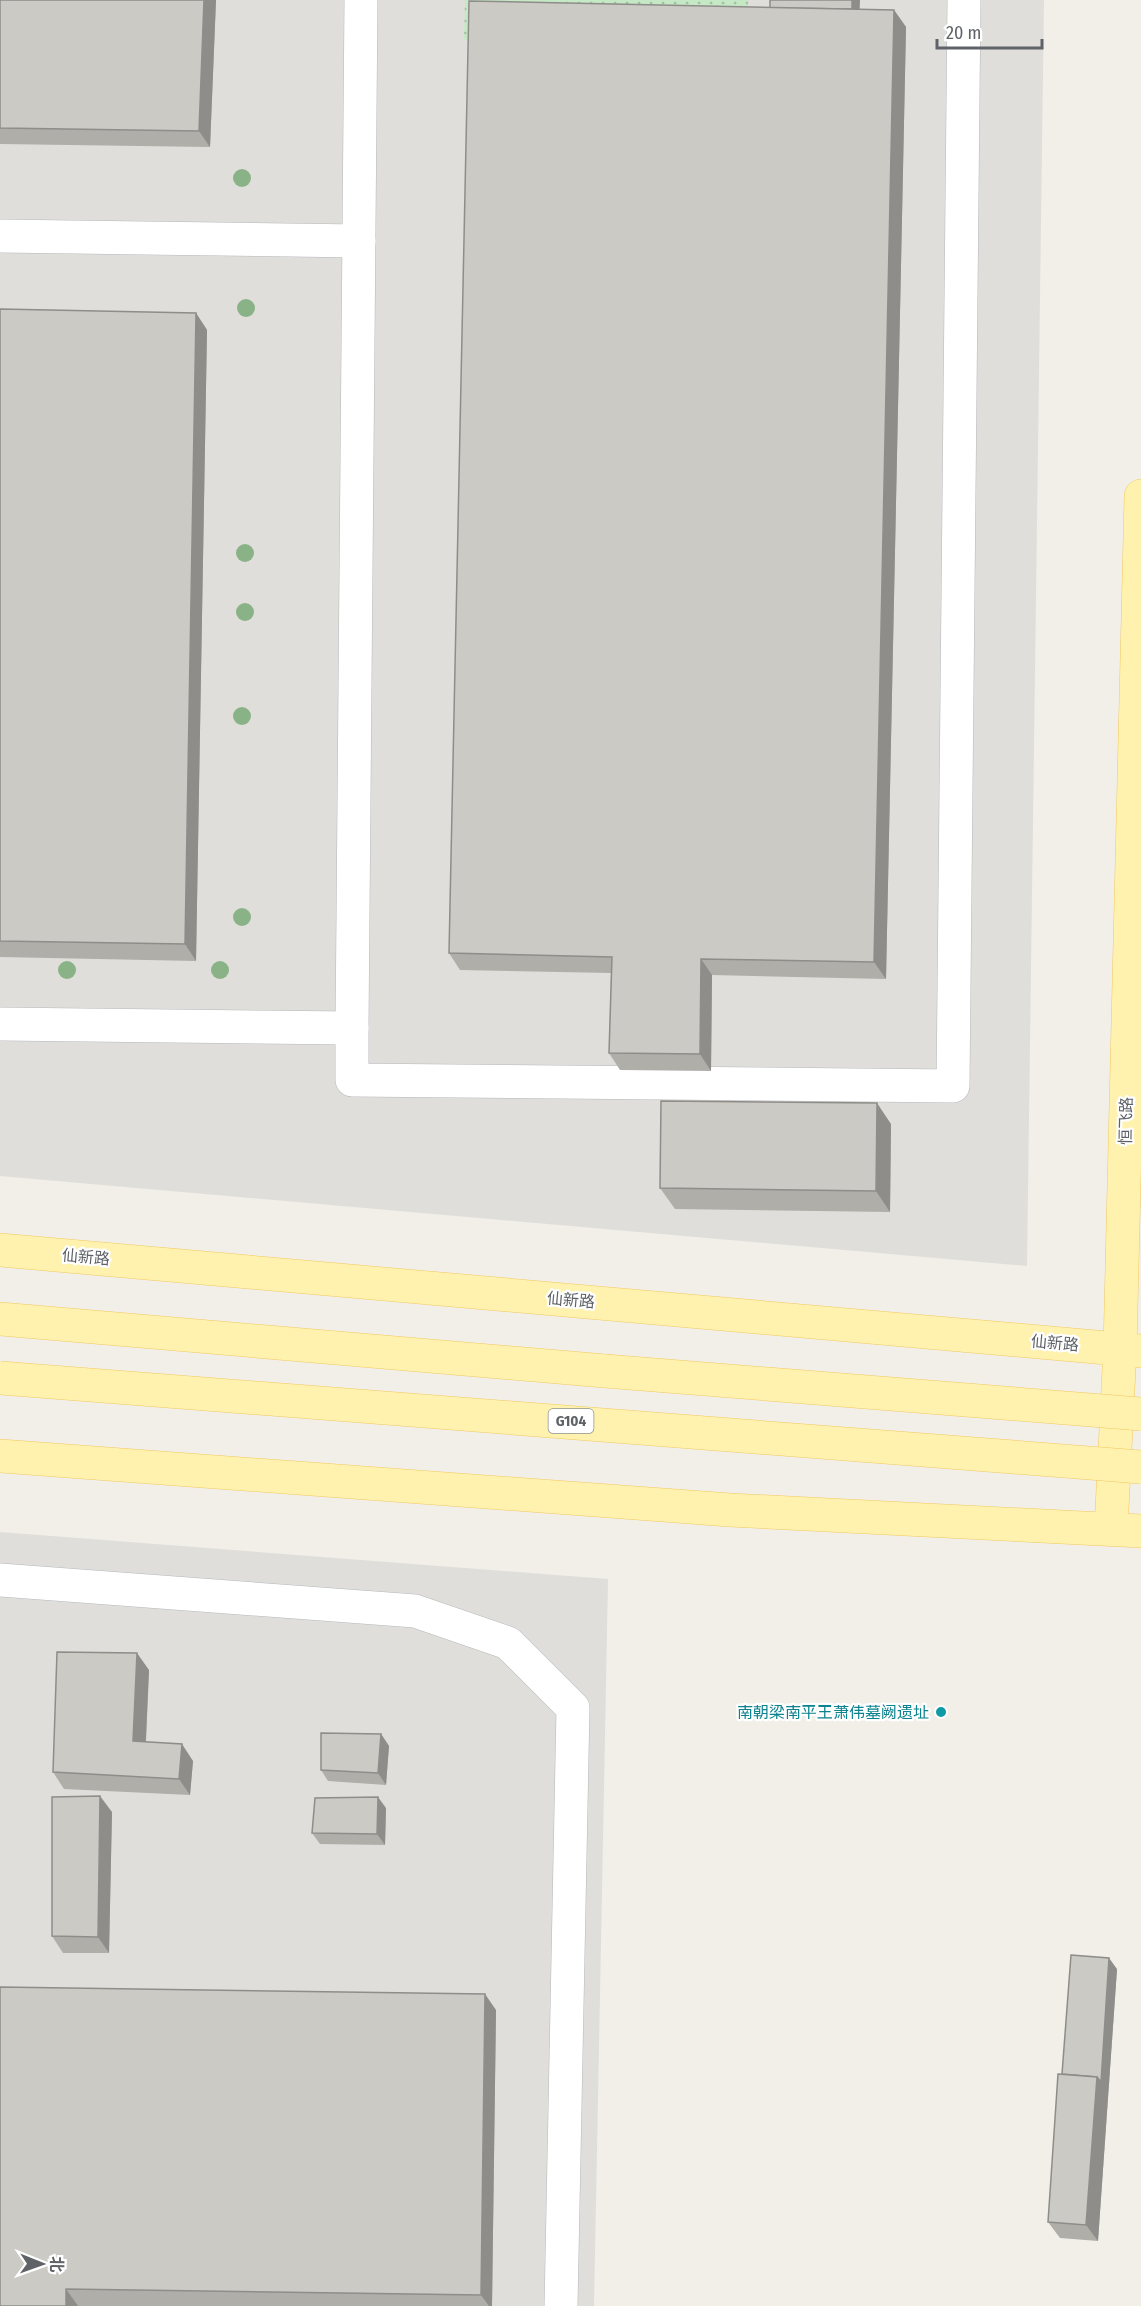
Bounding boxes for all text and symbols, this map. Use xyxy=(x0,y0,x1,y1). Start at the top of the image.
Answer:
scale bar xyxy=(937,12,1042,50)
text: 20 m xyxy=(946,22,981,44)
street label: 恒飞路 xyxy=(1116,1097,1136,1145)
street label: 仙新路 xyxy=(61,1245,111,1269)
street label: 仙新路 xyxy=(546,1288,596,1312)
street label: 仙新路 xyxy=(1030,1331,1080,1355)
road number: G104 xyxy=(548,1409,594,1433)
place label: 南朝梁南平王萧伟墓阙遗址 xyxy=(737,1703,929,1722)
marker: 南朝梁南平王萧伟墓阙遗址 xyxy=(934,1705,948,1719)
north arrow xyxy=(12,2234,72,2294)
text: 北 xyxy=(47,2256,66,2272)

